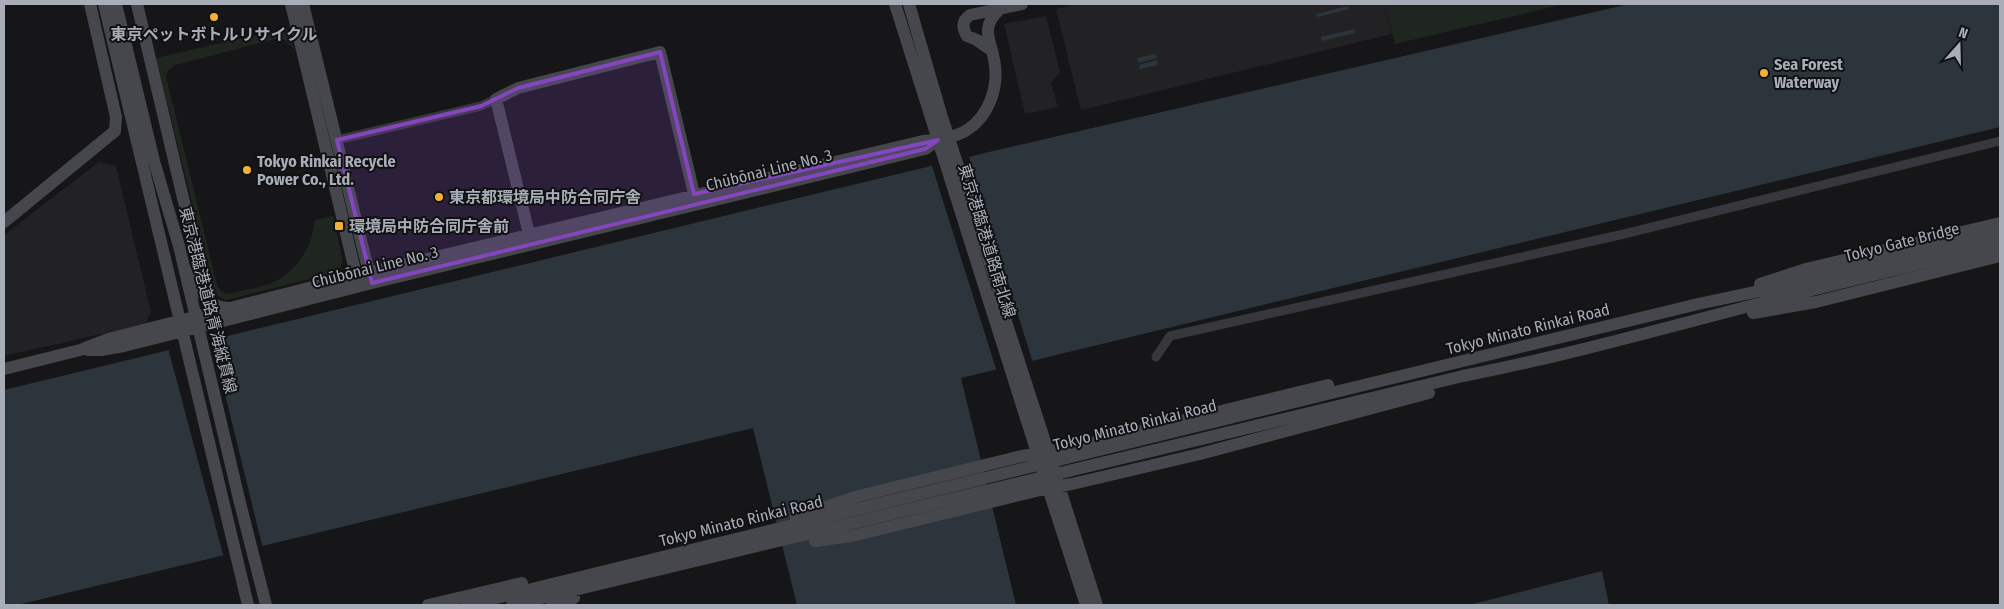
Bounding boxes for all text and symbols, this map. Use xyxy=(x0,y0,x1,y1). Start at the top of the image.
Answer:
marker: 東京ペットボトルリサイクル xyxy=(208,11,220,23)
north arrow xyxy=(1934,20,1984,70)
text: N xyxy=(1956,24,1970,43)
place label: 東京ペットボトルリサイクル xyxy=(110,25,318,44)
place label: Sea Forest Waterway xyxy=(1774,55,1843,92)
marker: Sea Forest Waterway xyxy=(1758,67,1770,79)
street label: Chūbōnai Line No. 3 xyxy=(704,145,834,195)
place label: Tokyo Rinkai Recycle Power Co., Ltd. xyxy=(257,152,396,189)
street label: 東京港臨港道路南北線 xyxy=(955,162,1019,320)
marker: Tokyo Rinkai Recycle Power Co., Ltd. xyxy=(241,164,253,176)
place label: 東京都環境局中防合同庁舎 xyxy=(449,188,641,207)
marker: 東京都環境局中防合同庁舎 xyxy=(433,191,445,203)
street label: 東京港臨港道路青海縦貫線 xyxy=(176,205,240,395)
place label: 環境局中防合同庁舎前 xyxy=(349,217,509,236)
street label: Tokyo Gate Bridge xyxy=(1843,219,1961,265)
marker: 環境局中防合同庁舎前 xyxy=(333,220,345,232)
street label: Chūbōnai Line No. 3 xyxy=(310,242,440,292)
street label: Tokyo Minato Rinkai Road xyxy=(1444,299,1612,359)
street label: Tokyo Minato Rinkai Road xyxy=(1051,395,1219,455)
street label: Tokyo Minato Rinkai Road xyxy=(657,491,825,551)

